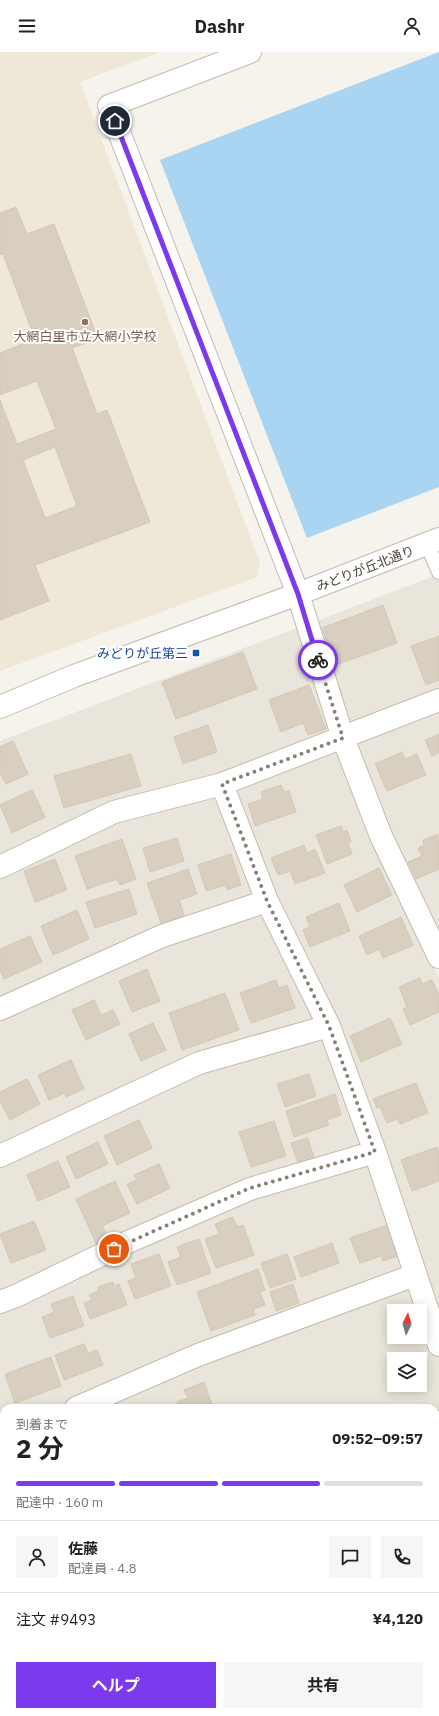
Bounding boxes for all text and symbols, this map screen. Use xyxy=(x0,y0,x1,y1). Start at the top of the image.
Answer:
icon: menu xyxy=(16,15,38,37)
text: Dashr xyxy=(195,15,244,38)
icon: person xyxy=(401,15,423,37)
pin xyxy=(98,104,132,138)
icon: home xyxy=(104,110,126,132)
marker: 大網白里市立大網小学校 xyxy=(80,317,90,327)
place label: 大網白里市立大網小学校 xyxy=(13,328,157,345)
street label: みどりが丘北通り xyxy=(314,542,417,595)
courier xyxy=(298,640,338,680)
place label: みどりが丘第三 xyxy=(97,645,188,662)
marker: みどりが丘第三 xyxy=(191,648,201,658)
icon: bike xyxy=(307,649,329,671)
pin xyxy=(97,1232,131,1266)
icon: bag xyxy=(103,1238,125,1260)
north arrow xyxy=(387,1304,427,1344)
map controls xyxy=(387,1304,427,1392)
button: layers xyxy=(387,1352,427,1392)
text: 到着まで xyxy=(16,1416,68,1433)
text: 09:52–09:57 xyxy=(332,1429,423,1448)
text: 2 分 xyxy=(16,1431,64,1465)
text: 配達中 · 160 m xyxy=(16,1494,103,1511)
button: person xyxy=(16,1536,58,1578)
button: chat xyxy=(329,1536,371,1578)
button: phone xyxy=(381,1536,423,1578)
text: 佐藤 xyxy=(68,1539,98,1558)
text: 配達員 · 4.8 xyxy=(68,1560,137,1577)
text: ¥4,120 xyxy=(373,1609,423,1628)
text: 注文 #9493 xyxy=(16,1610,96,1629)
button: ヘルプ xyxy=(16,1662,216,1708)
button: 共有 xyxy=(224,1662,423,1708)

